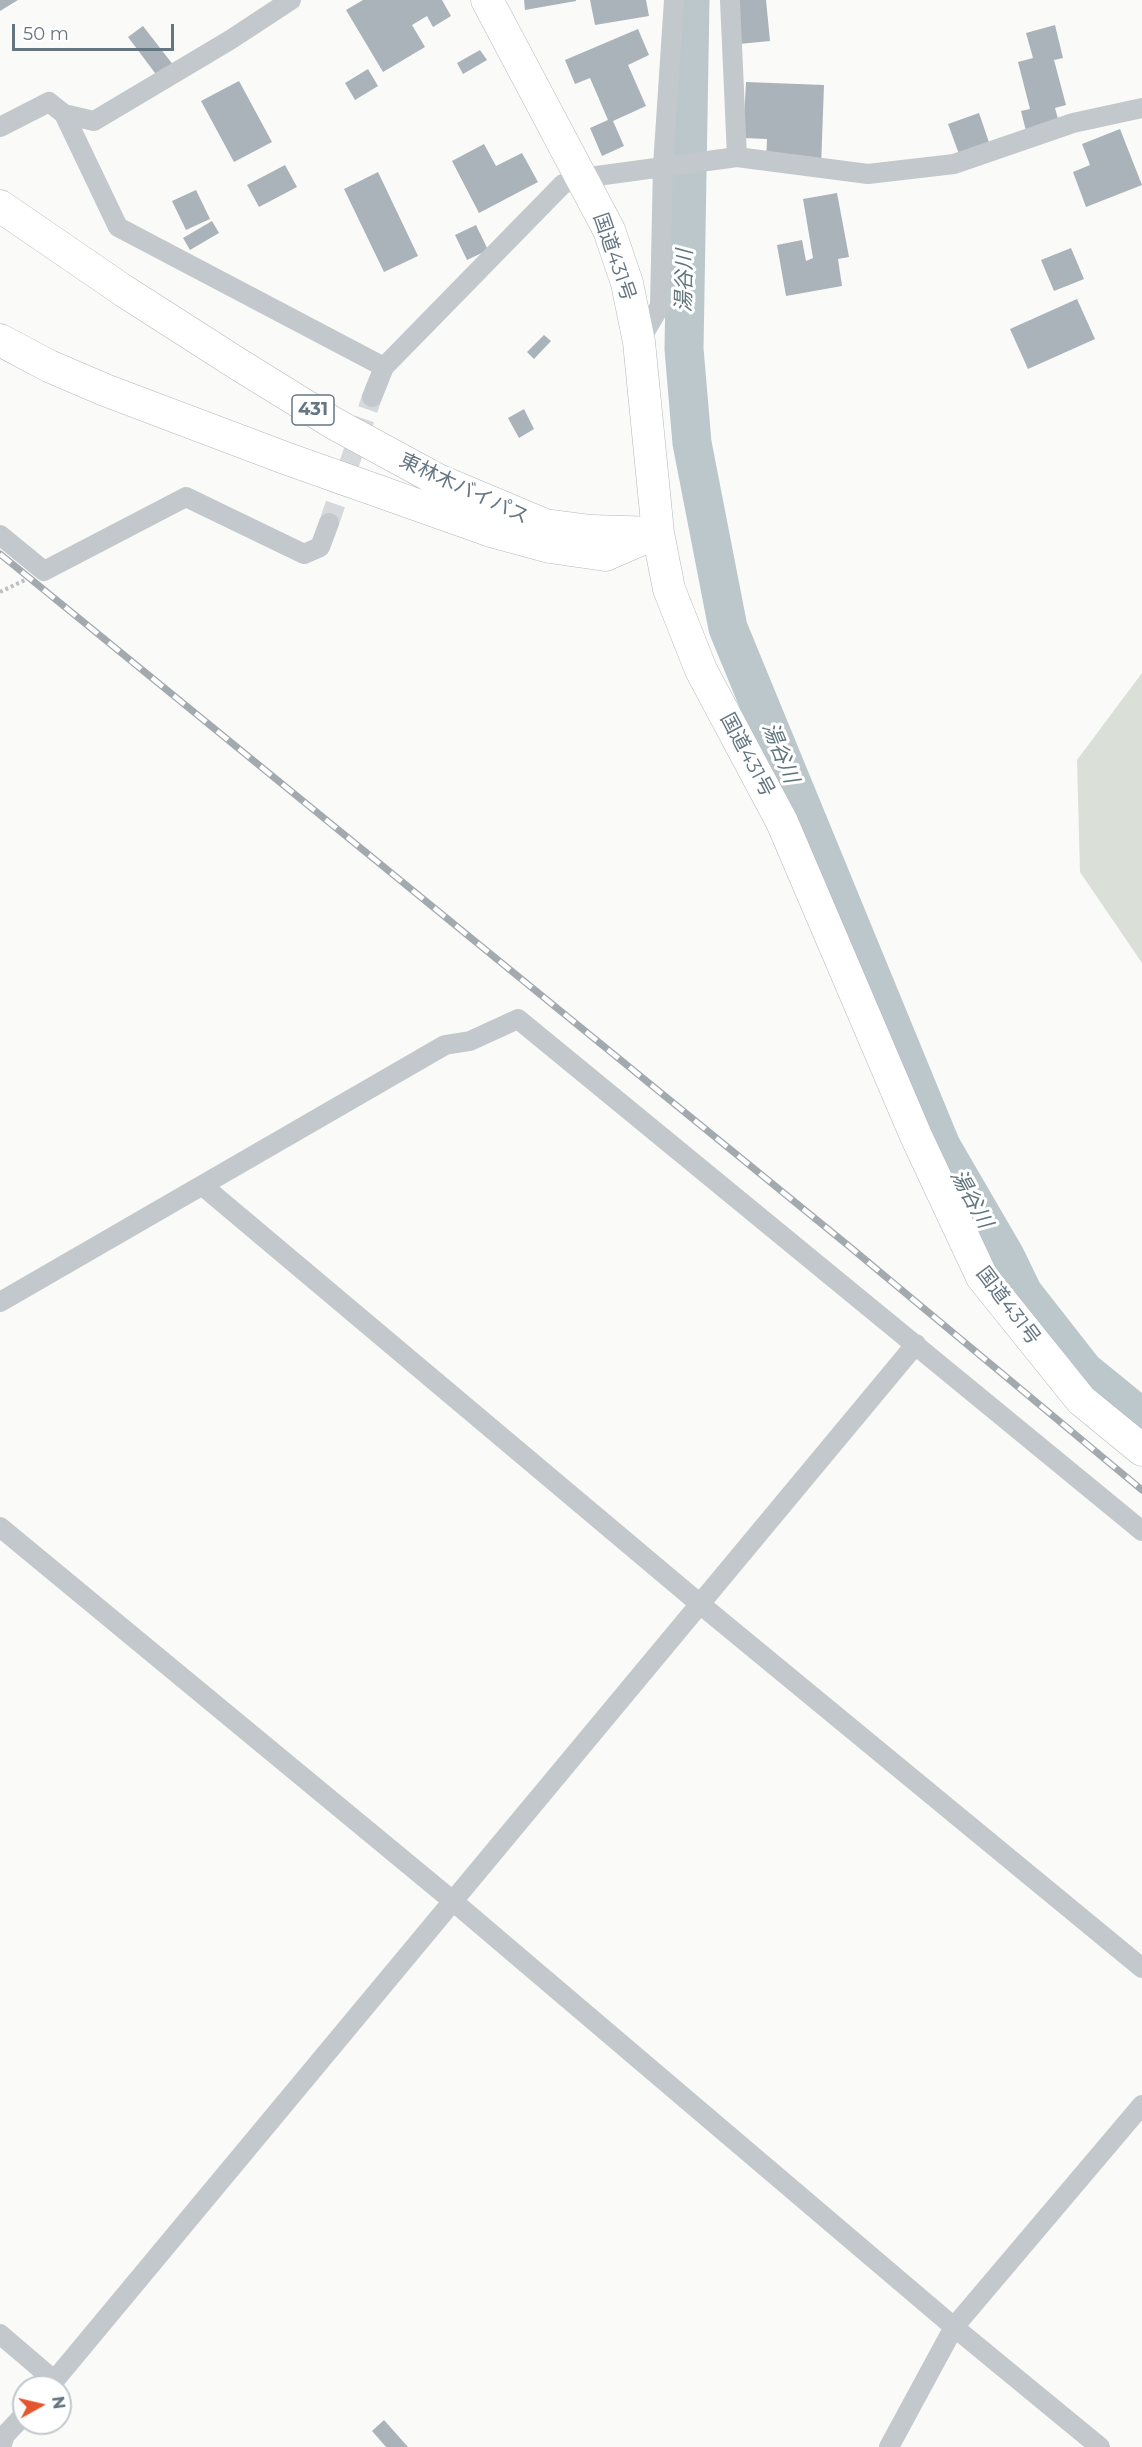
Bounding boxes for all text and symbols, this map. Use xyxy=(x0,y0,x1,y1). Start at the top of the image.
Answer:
scale bar xyxy=(15,12,177,50)
text: 50 m xyxy=(23,23,69,45)
street label: 国道431号 xyxy=(588,210,640,304)
water label: 湯谷川 xyxy=(672,249,698,313)
road number: 431 xyxy=(292,395,334,425)
street label: 東林木バイパス xyxy=(395,449,533,529)
street label: 国道431号 xyxy=(715,709,779,801)
water label: 湯谷川 xyxy=(757,719,803,787)
water label: 湯谷川 xyxy=(945,1165,997,1233)
street label: 国道431号 xyxy=(971,1262,1045,1350)
north arrow xyxy=(12,2375,72,2435)
text: N xyxy=(48,2395,69,2410)

